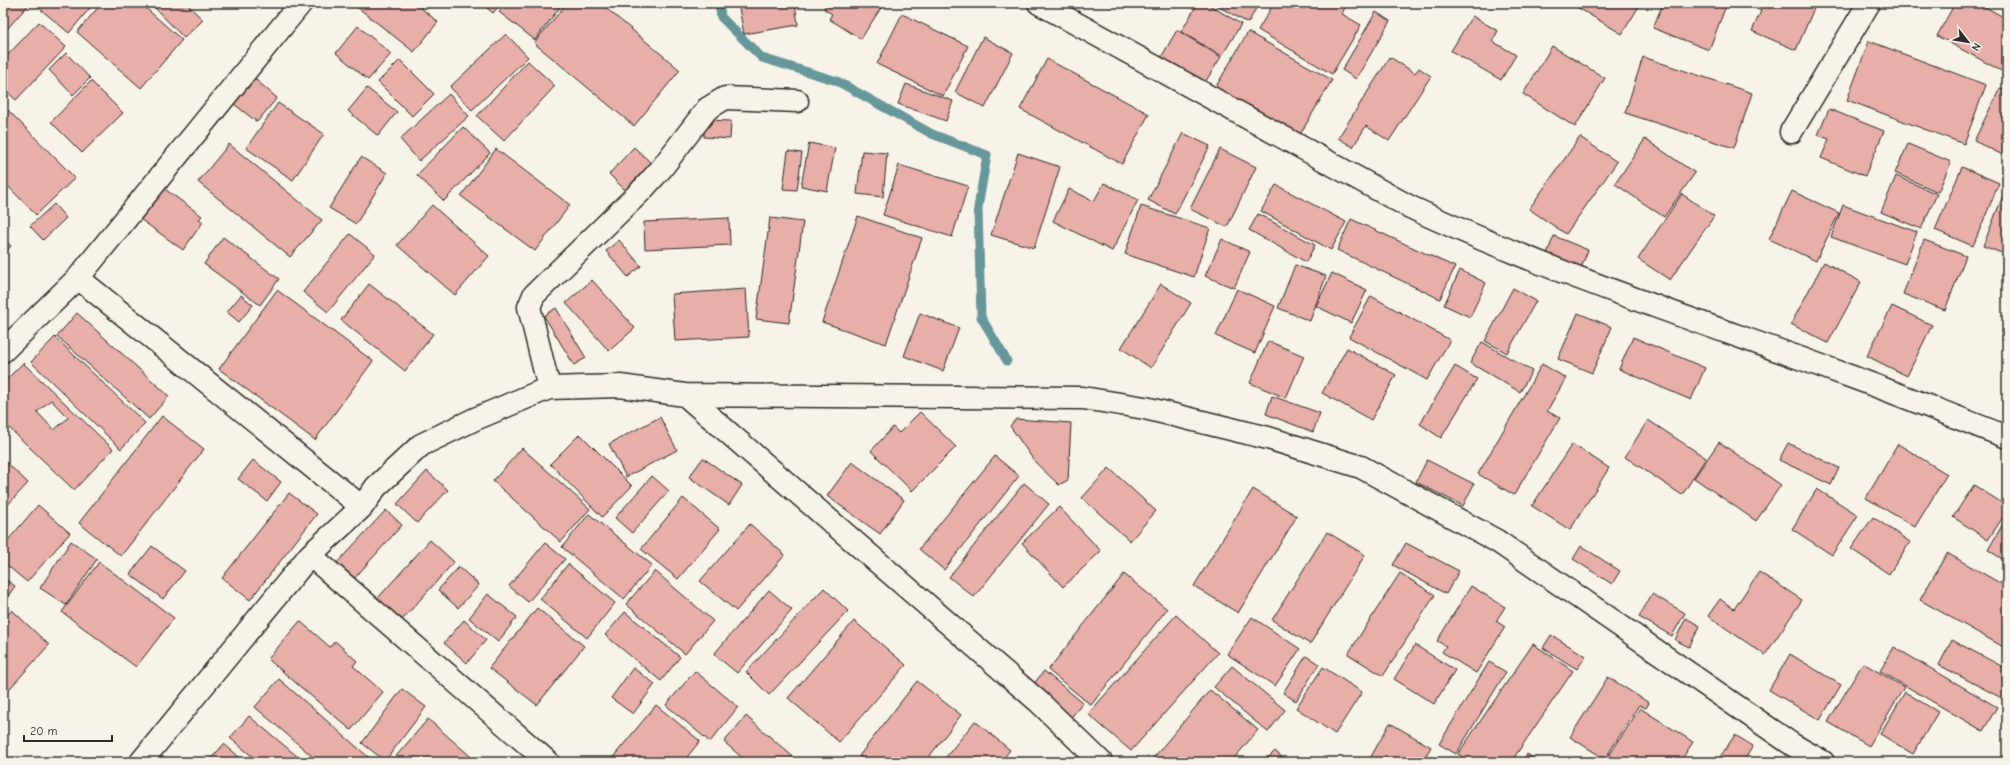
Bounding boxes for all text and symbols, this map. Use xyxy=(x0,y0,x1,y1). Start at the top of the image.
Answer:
north arrow xyxy=(1948,22,1988,62)
text: N xyxy=(1969,40,1984,53)
scale bar xyxy=(24,717,112,743)
text: 20 m xyxy=(30,724,58,738)

